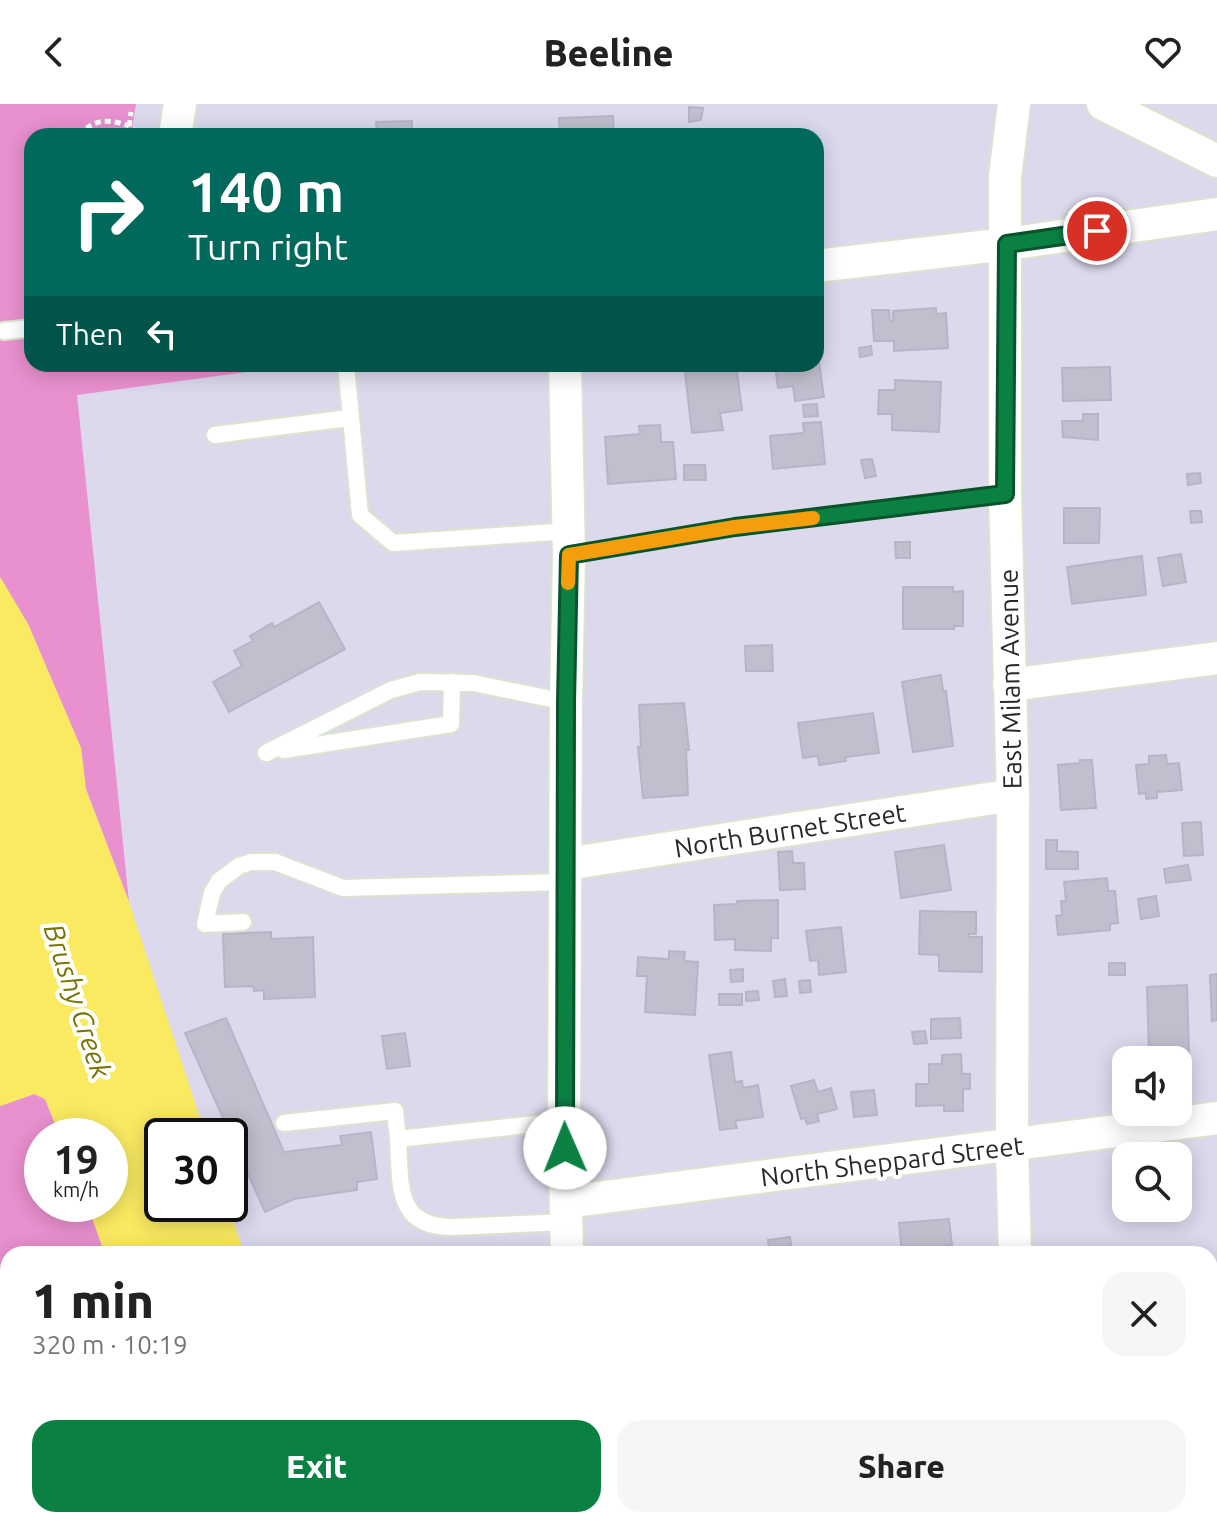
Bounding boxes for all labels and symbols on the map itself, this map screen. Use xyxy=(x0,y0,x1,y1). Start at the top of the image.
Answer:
pin xyxy=(1063,197,1131,265)
street label: East Milam Avenue xyxy=(994,569,1026,789)
street label: North Burnet Street xyxy=(672,797,908,863)
water label: Brushy Creek xyxy=(38,920,118,1083)
position arrow xyxy=(523,1106,607,1190)
speed limit sign: 30 xyxy=(144,1118,248,1222)
street label: North Sheppard Street xyxy=(759,1130,1025,1192)

